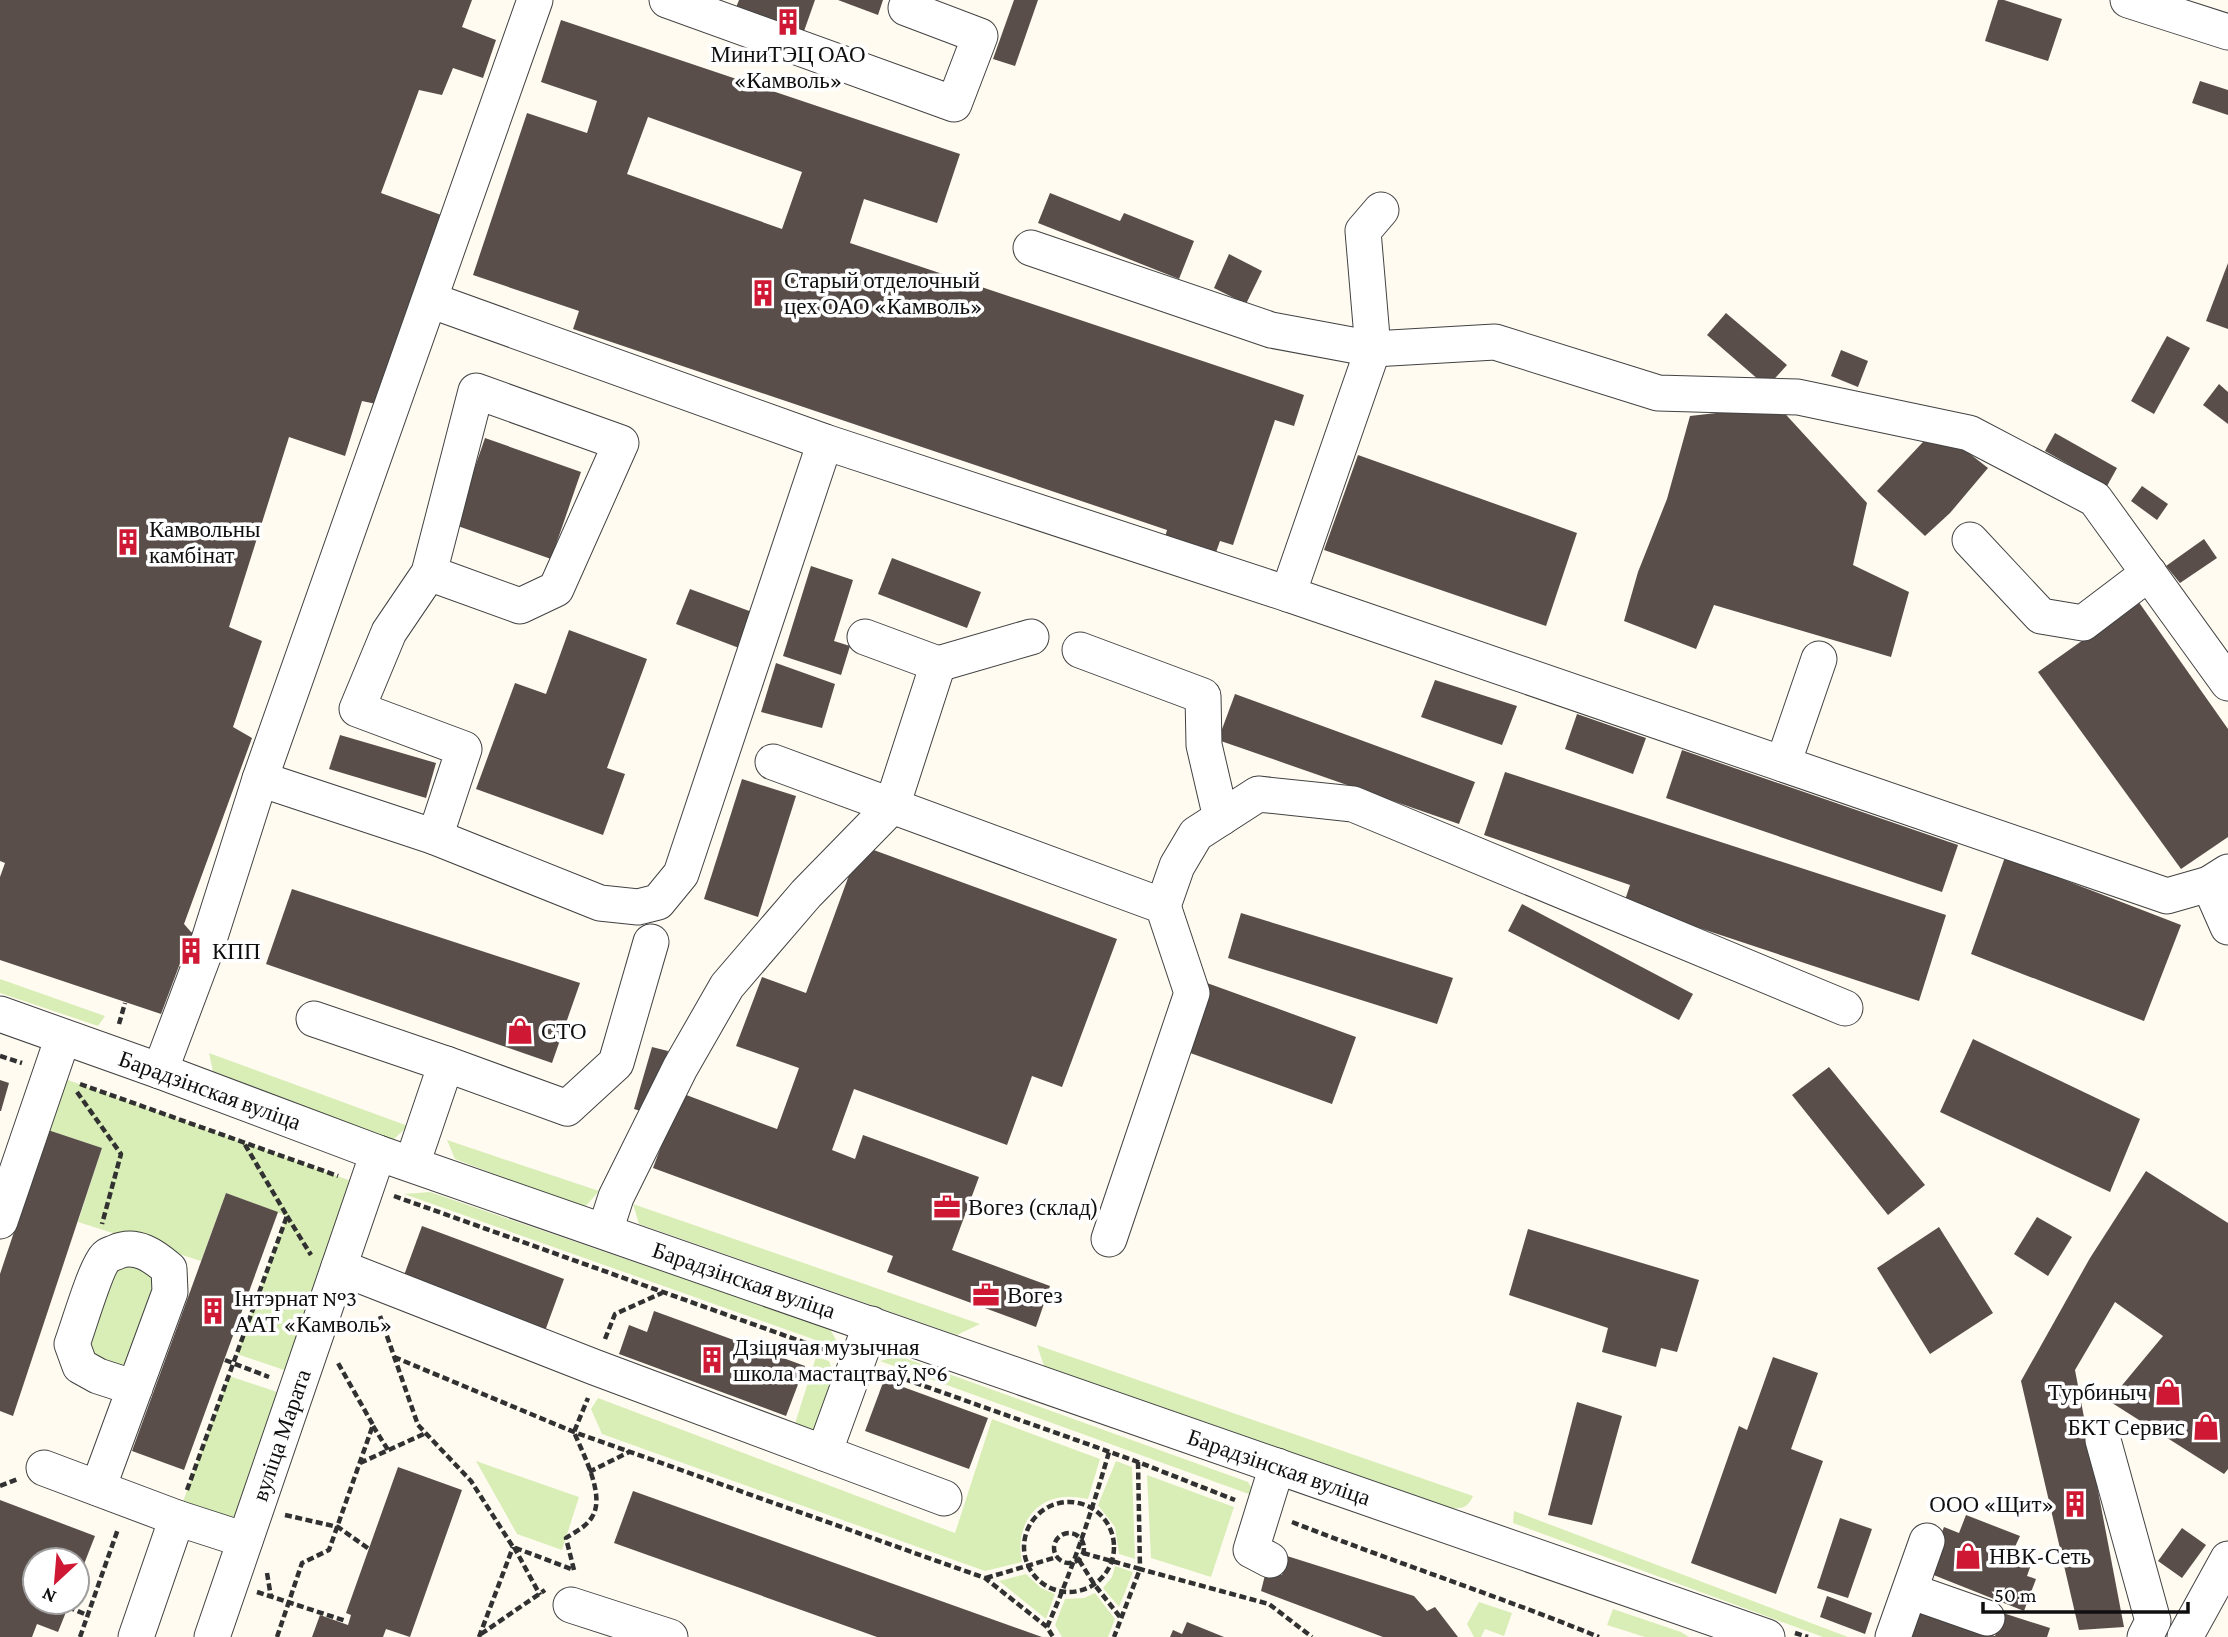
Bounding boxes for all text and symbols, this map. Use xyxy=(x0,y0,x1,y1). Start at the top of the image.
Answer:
building icon: МиниТЭЦ ОАО «Камволь» xyxy=(773,7,803,37)
place label: МиниТЭЦ ОАО «Камволь» xyxy=(710,41,866,93)
place label: Старый отделочный цех ОАО «Камволь» xyxy=(784,267,983,319)
building icon: Старый отделочный цех ОАО «Камволь» xyxy=(748,278,778,308)
place label: Камвольны камбінат xyxy=(149,516,260,568)
building icon: Камвольны камбінат xyxy=(113,527,143,557)
building icon: КПП xyxy=(176,936,206,966)
place label: КПП xyxy=(212,938,261,964)
shop icon: СТО xyxy=(505,1016,535,1046)
place label: СТО xyxy=(541,1018,587,1044)
street label: Барадзінская вуліца xyxy=(115,1045,305,1135)
office icon: Вогез (склад) xyxy=(932,1192,962,1222)
place label: Вогез (склад) xyxy=(968,1194,1099,1221)
street label: Барадзінская вуліца xyxy=(649,1236,839,1324)
office icon: Вогез xyxy=(971,1280,1001,1310)
place label: Вогез xyxy=(1007,1282,1063,1308)
place label: Інтэрнат №3 ААТ «Камволь» xyxy=(234,1285,392,1337)
building icon: Інтэрнат №3 ААТ «Камволь» xyxy=(198,1296,228,1326)
place label: Дзіцячая музычная школа мастацтваў №6 xyxy=(733,1334,948,1386)
building icon: Дзіцячая музычная школа мастацтваў №6 xyxy=(697,1345,727,1375)
street label: вуліца Марата xyxy=(246,1366,316,1504)
shop icon: Турбиныч xyxy=(2153,1377,2183,1407)
place label: Турбиныч xyxy=(2048,1379,2147,1405)
shop icon: БКТ Сервис xyxy=(2191,1412,2221,1442)
place label: БКТ Сервис xyxy=(2067,1414,2185,1440)
street label: Барадзінская вуліца xyxy=(1184,1423,1374,1511)
building icon: ООО «Щит» xyxy=(2060,1489,2090,1519)
place label: ООО «Щит» xyxy=(1929,1491,2054,1517)
shop icon: НВК-Сеть xyxy=(1953,1541,1983,1571)
place label: НВК-Сеть xyxy=(1989,1543,2091,1569)
north arrow xyxy=(21,1546,91,1616)
scale bar xyxy=(1983,1570,2188,1614)
text: 50 m xyxy=(1994,1583,2037,1607)
text: N xyxy=(38,1584,59,1608)

